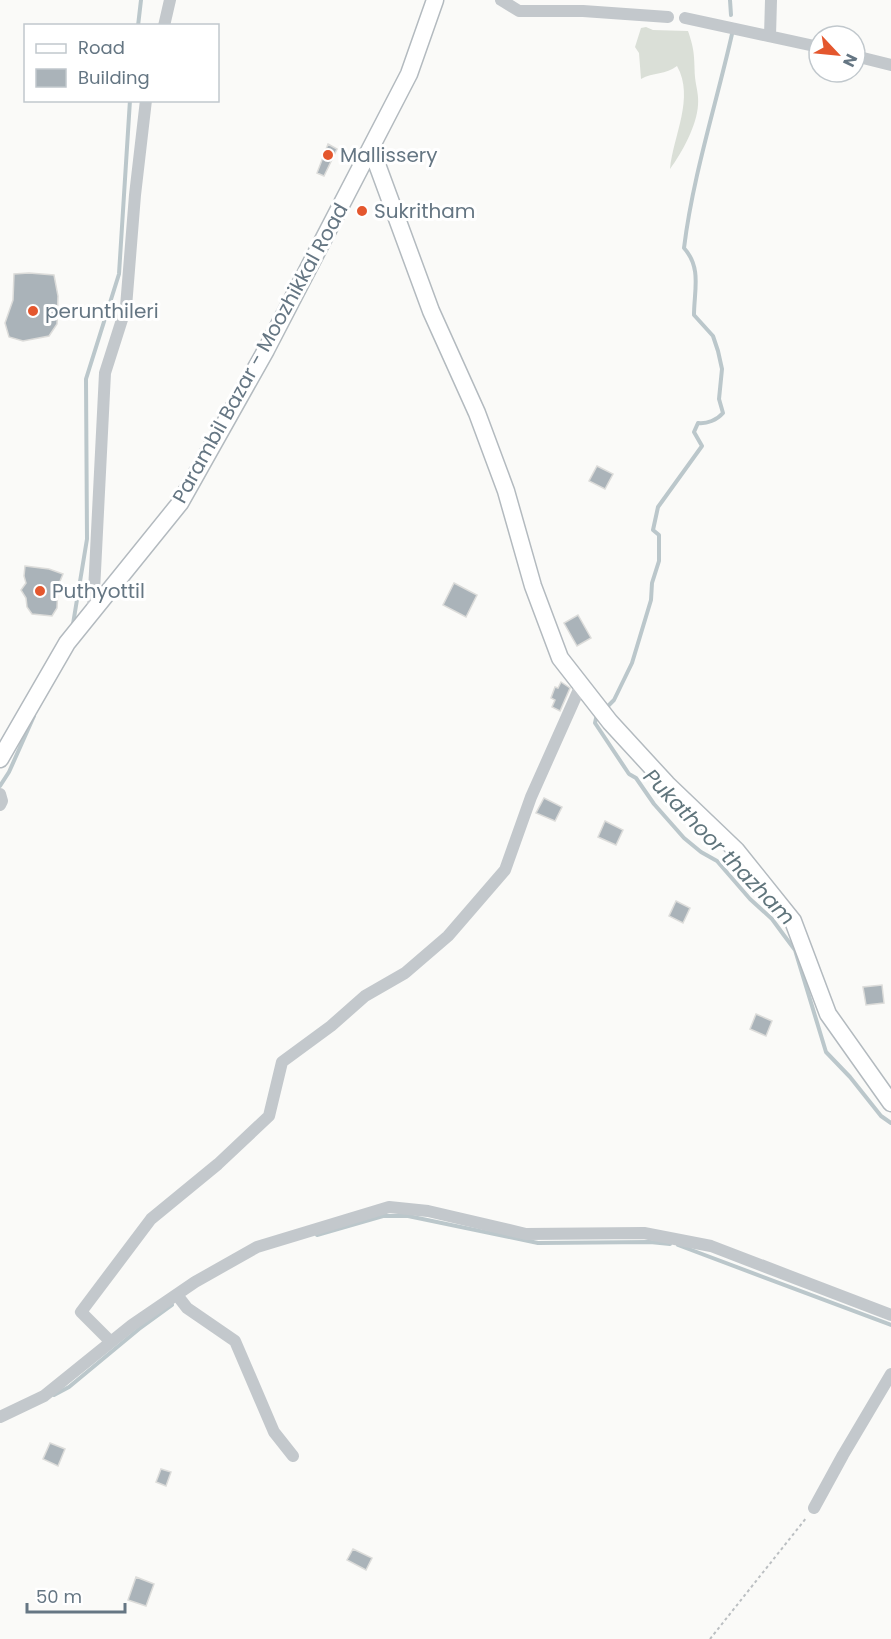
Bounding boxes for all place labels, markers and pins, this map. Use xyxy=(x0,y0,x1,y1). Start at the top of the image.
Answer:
place label: Mallissery xyxy=(340,141,438,169)
marker: Mallissery xyxy=(321,148,335,162)
place label: Sukritham xyxy=(374,197,475,225)
marker: Sukritham xyxy=(355,204,369,218)
place label: perunthileri xyxy=(45,297,159,325)
marker: perunthileri xyxy=(26,304,40,318)
place label: Puthyottil xyxy=(52,577,145,605)
marker: Puthyottil xyxy=(33,584,47,598)

